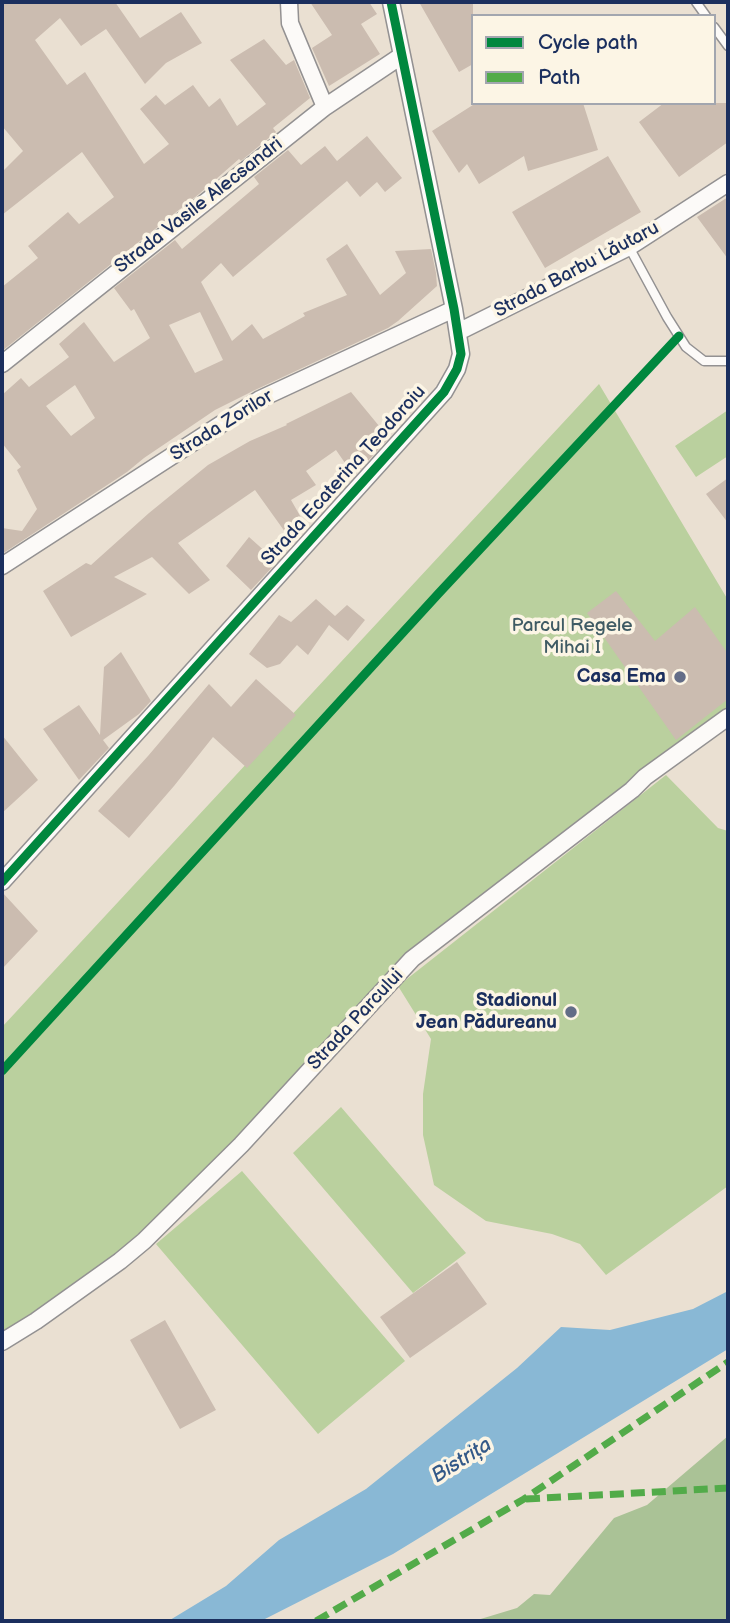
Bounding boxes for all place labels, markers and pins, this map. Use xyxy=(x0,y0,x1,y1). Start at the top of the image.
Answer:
place label: Casa Ema xyxy=(577,666,666,688)
marker: Casa Ema xyxy=(672,669,688,685)
place label: Stadionul Jean Pădureanu xyxy=(416,990,557,1034)
marker: Stadionul Jean Pădureanu xyxy=(563,1004,579,1020)

